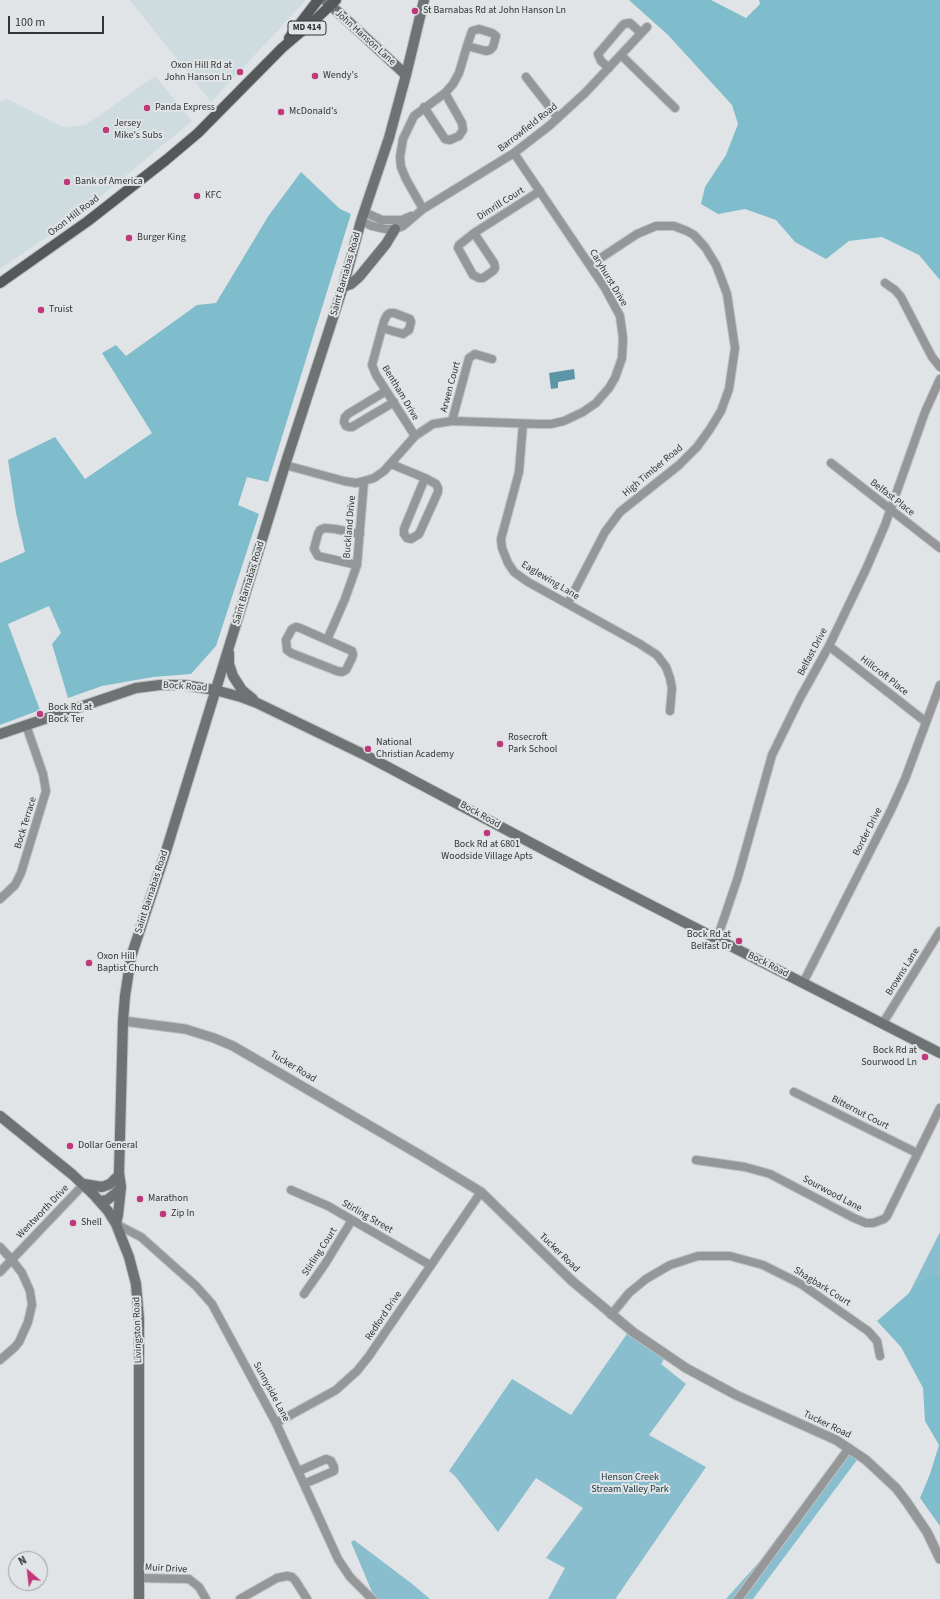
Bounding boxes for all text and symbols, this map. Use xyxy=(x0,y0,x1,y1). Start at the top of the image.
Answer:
place label: St Barnabas Rd at John Hanson Ln xyxy=(423,5,566,17)
marker: St Barnabas Rd at John Hanson Ln xyxy=(410,6,420,16)
scale bar xyxy=(10,8,106,34)
street label: John Hanson Lane xyxy=(332,8,398,68)
text: 100 m xyxy=(15,14,45,31)
road number: MD 414 xyxy=(288,21,326,35)
place label: Oxon Hill Rd at John Hanson Ln xyxy=(164,60,232,84)
marker: Oxon Hill Rd at John Hanson Ln xyxy=(235,67,245,77)
place label: Wendy's xyxy=(323,70,358,82)
marker: Wendy's xyxy=(310,71,320,81)
street label: Barrowfield Road xyxy=(496,101,560,155)
place label: Panda Express xyxy=(155,102,215,114)
marker: Panda Express xyxy=(142,103,152,113)
place label: McDonald's xyxy=(289,106,337,118)
marker: McDonald's xyxy=(276,107,286,117)
place label: Jersey Mike's Subs xyxy=(114,118,162,142)
marker: Jersey Mike's Subs xyxy=(101,125,111,135)
place label: Bank of America xyxy=(75,176,143,188)
marker: Bank of America xyxy=(62,177,72,187)
street label: Dimrill Court xyxy=(475,185,527,223)
place label: KFC xyxy=(205,190,221,202)
marker: KFC xyxy=(192,191,202,201)
street label: Oxon Hill Road xyxy=(46,193,102,239)
street label: Saint Barnabas Road xyxy=(328,231,364,317)
place label: Burger King xyxy=(137,232,186,244)
marker: Burger King xyxy=(124,233,134,243)
street label: Caryhurst Drive xyxy=(586,247,630,309)
place label: Truist xyxy=(49,304,73,316)
marker: Truist xyxy=(36,305,46,315)
street label: Arwen Court xyxy=(438,360,464,414)
street label: Bentham Drive xyxy=(379,363,421,423)
street label: High Timber Road xyxy=(620,442,686,500)
street label: Belfast Place xyxy=(867,477,917,519)
street label: Buckland Drive xyxy=(341,495,359,559)
street label: Saint Barnabas Road xyxy=(231,540,267,626)
street label: Eaglewing Lane xyxy=(519,559,581,603)
street label: Belfast Drive xyxy=(795,626,831,678)
street label: Hillcroft Place xyxy=(857,653,911,699)
street label: Bock Road xyxy=(162,679,208,695)
place label: Bock Rd at Bock Ter xyxy=(48,702,92,726)
marker: Bock Rd at Bock Ter xyxy=(35,709,45,719)
place label: Rosecroft Park School xyxy=(508,732,557,756)
place label: National Christian Academy xyxy=(376,737,454,760)
marker: Rosecroft Park School xyxy=(495,739,505,749)
marker: National Christian Academy xyxy=(363,744,373,754)
street label: Bock Terrace xyxy=(12,796,40,850)
street label: Bock Road xyxy=(458,799,502,831)
street label: Border Drive xyxy=(851,806,885,858)
marker: Bock Rd at 6801 Woodside Village Apts xyxy=(482,828,492,838)
place label: Bock Rd at 6801 Woodside Village Apts xyxy=(441,839,533,862)
street label: Saint Barnabas Road xyxy=(133,849,171,935)
place label: Bock Rd at Belfast Dr xyxy=(687,929,731,952)
marker: Bock Rd at Belfast Dr xyxy=(734,936,744,946)
street label: Browns Lane xyxy=(884,946,922,998)
street label: Bock Road xyxy=(746,950,790,980)
place label: Oxon Hill Baptist Church xyxy=(97,951,158,974)
marker: Oxon Hill Baptist Church xyxy=(84,958,94,968)
place label: Bock Rd at Sourwood Ln xyxy=(861,1045,917,1068)
street label: Tucker Road xyxy=(268,1049,318,1085)
marker: Bock Rd at Sourwood Ln xyxy=(920,1052,930,1062)
street label: Bitternut Court xyxy=(829,1093,891,1133)
place label: Dollar General xyxy=(78,1140,138,1152)
marker: Dollar General xyxy=(65,1141,75,1151)
street label: Sourwood Lane xyxy=(800,1173,864,1215)
street label: Wentworth Drive xyxy=(14,1183,72,1241)
place label: Marathon xyxy=(148,1193,188,1205)
marker: Marathon xyxy=(135,1194,145,1204)
street label: Stirling Street xyxy=(339,1198,395,1236)
place label: Zip In xyxy=(171,1208,194,1220)
marker: Zip In xyxy=(158,1209,168,1219)
place label: Shell xyxy=(81,1217,102,1229)
marker: Shell xyxy=(68,1218,78,1228)
street label: Stirling Court xyxy=(300,1226,340,1278)
street label: Tucker Road xyxy=(536,1231,582,1275)
street label: Shagbark Court xyxy=(791,1265,853,1309)
street label: Redford Drive xyxy=(363,1289,405,1343)
street label: Livingston Road xyxy=(131,1297,145,1363)
street label: Sunnyside Lane xyxy=(250,1360,292,1424)
street label: Tucker Road xyxy=(801,1408,853,1442)
park label: Henson Creek Stream Valley Park xyxy=(591,1472,669,1496)
north arrow xyxy=(8,1551,48,1591)
text: N xyxy=(16,1553,29,1569)
street label: Muir Drive xyxy=(145,1562,187,1576)

